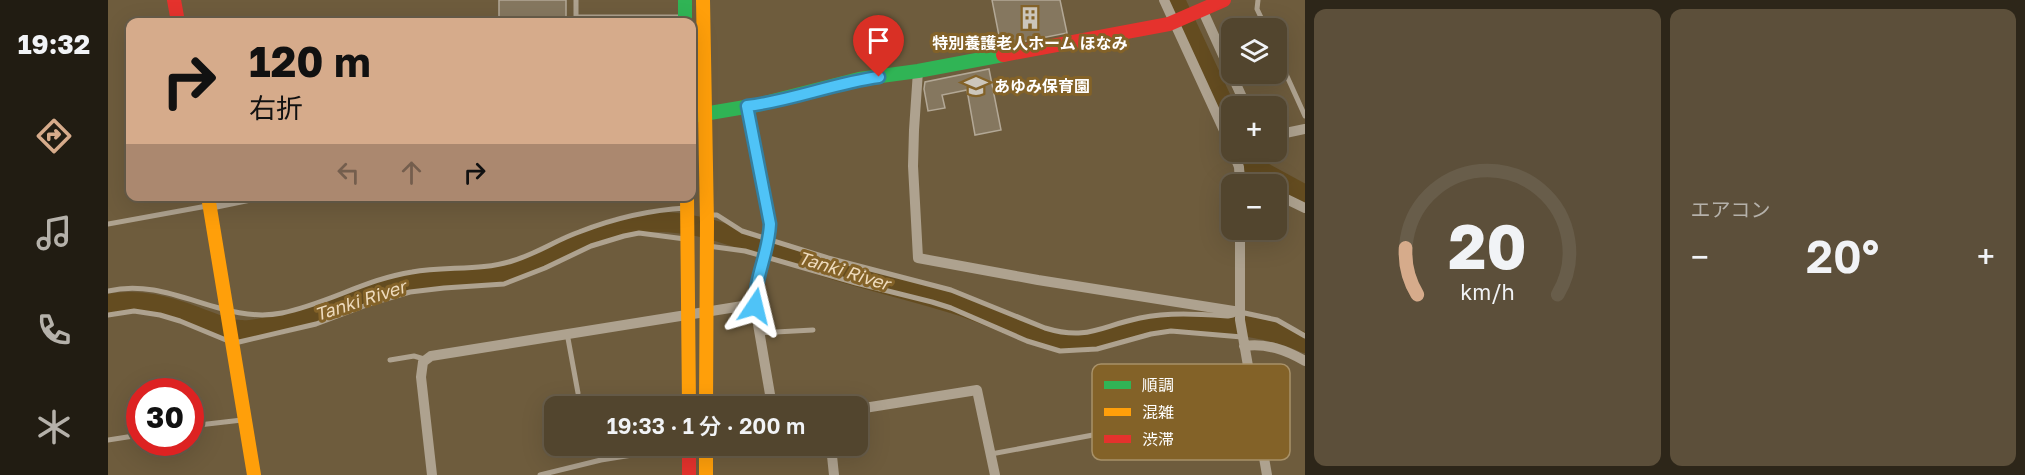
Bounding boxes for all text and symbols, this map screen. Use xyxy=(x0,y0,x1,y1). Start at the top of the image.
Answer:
building icon: 特別養護老人ホーム ほなみ xyxy=(1017,5,1043,31)
pin xyxy=(853,15,904,77)
map controls xyxy=(1221,18,1287,240)
button: layers xyxy=(1221,18,1287,84)
icon: arrive xyxy=(862,24,895,57)
text: 19:32 xyxy=(18,28,90,60)
place label: 特別養護老人ホーム ほなみ xyxy=(932,33,1128,53)
text: 120 m xyxy=(249,36,371,86)
icon: right xyxy=(150,42,228,120)
school or university icon: あゆみ保育園 xyxy=(963,73,989,99)
place label: あゆみ保育園 xyxy=(994,76,1090,96)
text: 右折 xyxy=(249,92,303,124)
button: + xyxy=(1221,96,1287,162)
icon: directions xyxy=(33,115,75,157)
icon: left xyxy=(332,156,365,189)
icon: ahead xyxy=(395,156,428,189)
icon: right xyxy=(458,156,491,189)
button: − xyxy=(1221,174,1287,240)
text: エアコン xyxy=(1691,197,1771,221)
text: 20 xyxy=(1448,208,1527,283)
icon: music xyxy=(33,212,75,254)
text: 20° xyxy=(1806,229,1879,283)
text: − xyxy=(1691,237,1709,276)
text: + xyxy=(1977,237,1995,276)
water label: Tanki River xyxy=(796,246,895,295)
water label: Tanki River xyxy=(312,274,411,325)
position arrow xyxy=(723,274,787,338)
text: km/h xyxy=(1460,279,1515,305)
icon: phone xyxy=(33,309,75,351)
legend xyxy=(1092,364,1290,460)
text: 順調 xyxy=(1142,375,1174,395)
speed limit sign: 30 xyxy=(126,378,204,456)
text: 混雑 xyxy=(1142,402,1174,422)
icon: climate xyxy=(33,406,75,448)
text: 19:33 · 1 分 · 200 m xyxy=(607,412,805,439)
text: 渋滞 xyxy=(1142,429,1174,449)

